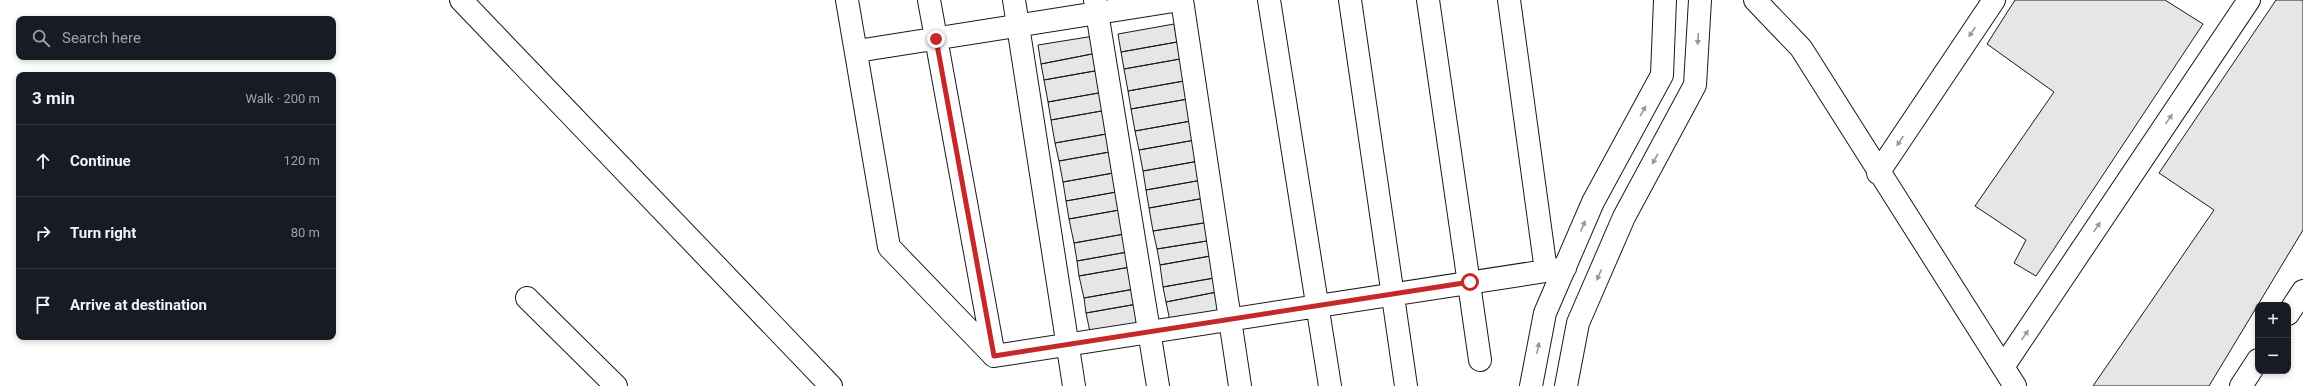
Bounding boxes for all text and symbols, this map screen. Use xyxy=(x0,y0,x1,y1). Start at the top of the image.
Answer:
search box xyxy=(16,16,336,60)
icon: search xyxy=(30,27,52,49)
one-way arrow xyxy=(1968,27,1976,38)
text: Search here xyxy=(62,29,141,47)
route end xyxy=(927,30,945,48)
one-way arrow xyxy=(1695,33,1702,45)
text: 3 min xyxy=(32,88,75,108)
text: Walk · 200 m xyxy=(245,91,320,106)
one-way arrow xyxy=(1639,105,1646,117)
one-way arrow xyxy=(2165,114,2173,124)
one-way arrow xyxy=(1896,135,1904,146)
icon: ahead xyxy=(32,150,54,172)
text: Continue xyxy=(70,152,131,170)
text: 120 m xyxy=(283,153,320,168)
one-way arrow xyxy=(1652,153,1659,165)
one-way arrow xyxy=(1580,220,1586,232)
icon: right xyxy=(32,222,54,244)
one-way arrow xyxy=(2093,222,2101,232)
text: Turn right xyxy=(70,224,136,242)
text: 80 m xyxy=(291,225,320,240)
one-way arrow xyxy=(1595,270,1601,282)
route start xyxy=(1461,273,1479,291)
icon: arrive xyxy=(32,294,54,316)
text: Arrive at destination xyxy=(70,296,207,314)
map controls xyxy=(2255,302,2291,374)
button: + xyxy=(2255,302,2291,338)
one-way arrow xyxy=(2021,329,2028,341)
button: − xyxy=(2255,338,2291,374)
one-way arrow xyxy=(1536,342,1542,354)

